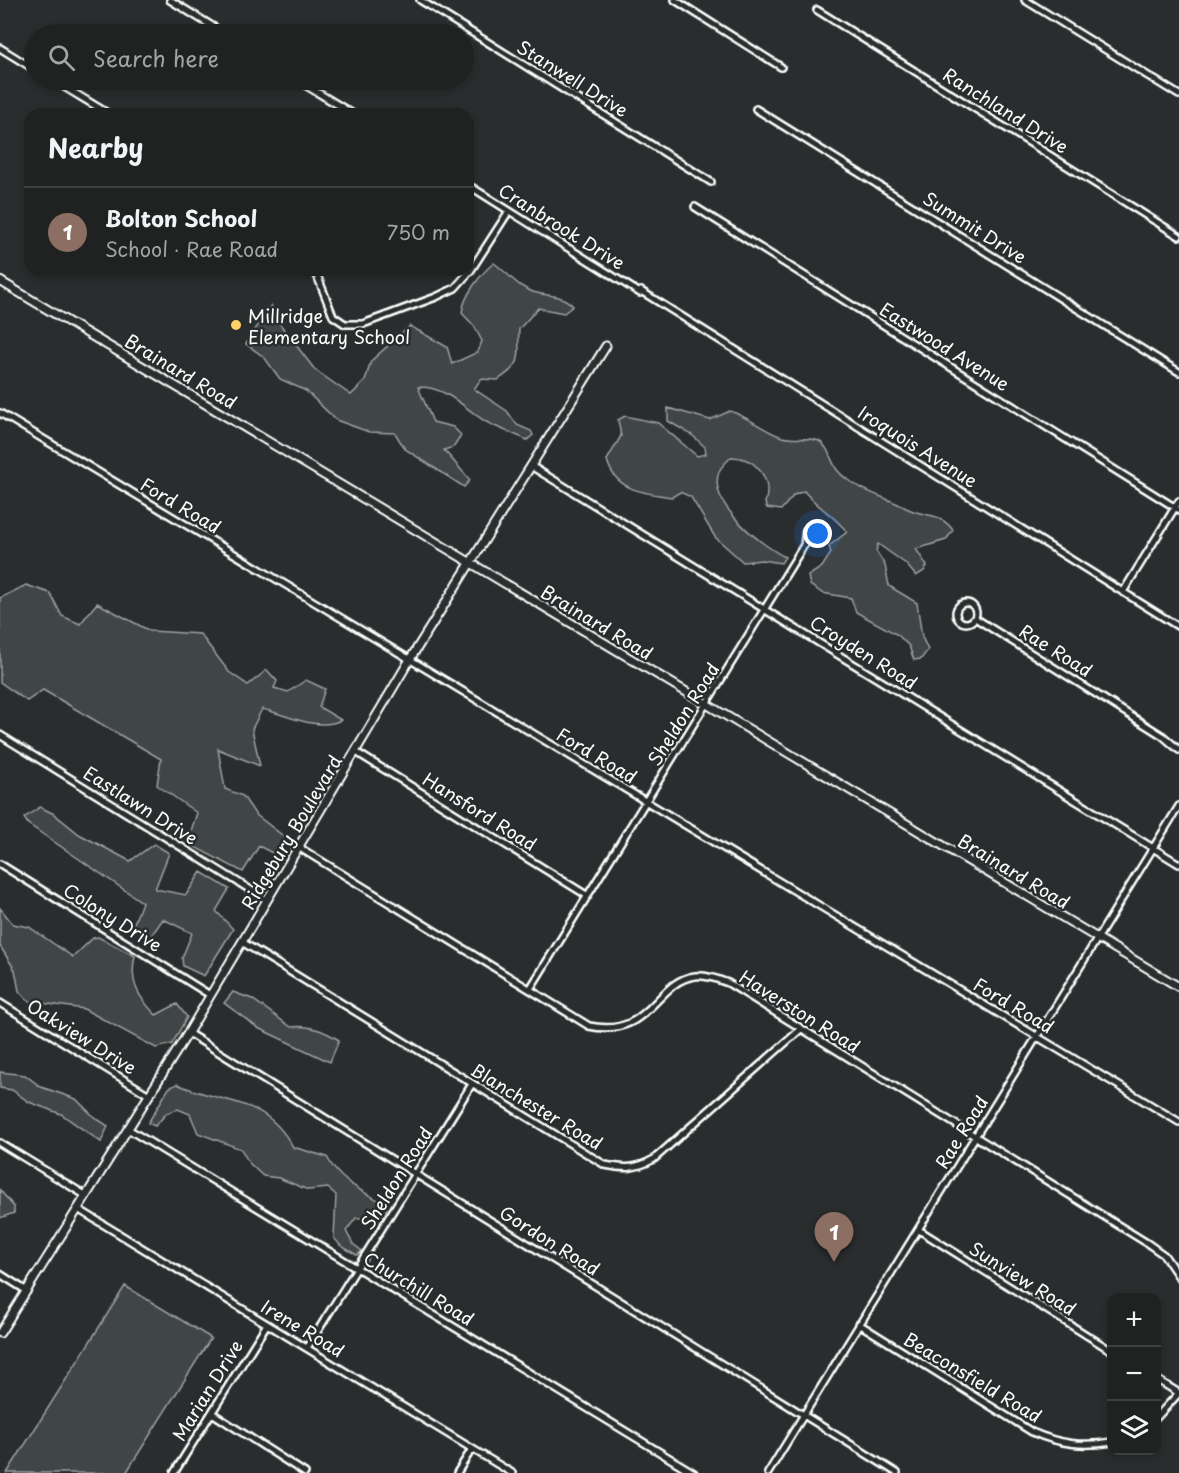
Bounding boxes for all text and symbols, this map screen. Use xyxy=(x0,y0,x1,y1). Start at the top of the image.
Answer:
search box xyxy=(24,24,474,90)
street label: Stanwell Drive xyxy=(512,33,634,123)
icon: search xyxy=(45,41,78,74)
text: Search here xyxy=(93,41,219,74)
street label: Ranchland Drive xyxy=(938,61,1074,159)
text: Nearby xyxy=(48,128,143,167)
street label: Cranbrook Drive xyxy=(494,176,630,276)
street label: Summit Drive xyxy=(918,184,1032,270)
text: Bolton School xyxy=(105,201,257,234)
text: 1 xyxy=(63,217,72,247)
text: 750 m xyxy=(387,217,450,247)
text: School · Rae Road xyxy=(105,234,278,264)
street label: Eastwood Avenue xyxy=(875,295,1015,397)
place label: Millridge Elementary School xyxy=(248,302,410,350)
marker: Millridge Elementary School xyxy=(229,318,243,332)
street label: Brainard Road xyxy=(120,327,242,415)
street label: Iroquois Avenue xyxy=(853,399,983,494)
street label: Ford Road xyxy=(136,470,226,540)
your location xyxy=(803,519,832,548)
street label: Brainard Road xyxy=(536,578,658,666)
street label: Croyden Road xyxy=(805,608,923,696)
street label: Rae Road xyxy=(1014,617,1098,683)
street label: Sheldon Road xyxy=(641,657,725,771)
street label: Ford Road xyxy=(552,720,642,790)
street label: Ridgebury Boulevard xyxy=(234,750,348,914)
street label: Eastlawn Drive xyxy=(79,759,203,851)
street label: Hansford Road xyxy=(418,765,542,857)
street label: Brainard Road xyxy=(953,827,1075,915)
street label: Colony Drive xyxy=(59,876,167,958)
street label: Haverston Road xyxy=(734,963,866,1059)
street label: Ford Road xyxy=(969,970,1059,1040)
street label: Oakview Drive xyxy=(22,992,142,1080)
street label: Blanchester Road xyxy=(466,1056,608,1156)
street label: Rae Road xyxy=(928,1090,994,1174)
street label: Sheldon Road xyxy=(354,1121,438,1235)
street label: Gordon Road xyxy=(495,1198,605,1282)
pin: 1 xyxy=(814,1212,854,1262)
street label: Sunview Road xyxy=(964,1234,1082,1322)
street label: Churchill Road xyxy=(359,1244,479,1332)
street label: Irene Road xyxy=(256,1292,350,1364)
map controls xyxy=(1107,1293,1161,1455)
button: + xyxy=(1107,1293,1161,1347)
street label: Beaconsfield Road xyxy=(899,1325,1047,1429)
street label: Marian Drive xyxy=(165,1334,249,1446)
button: − xyxy=(1107,1347,1161,1401)
button: layers xyxy=(1107,1401,1161,1455)

